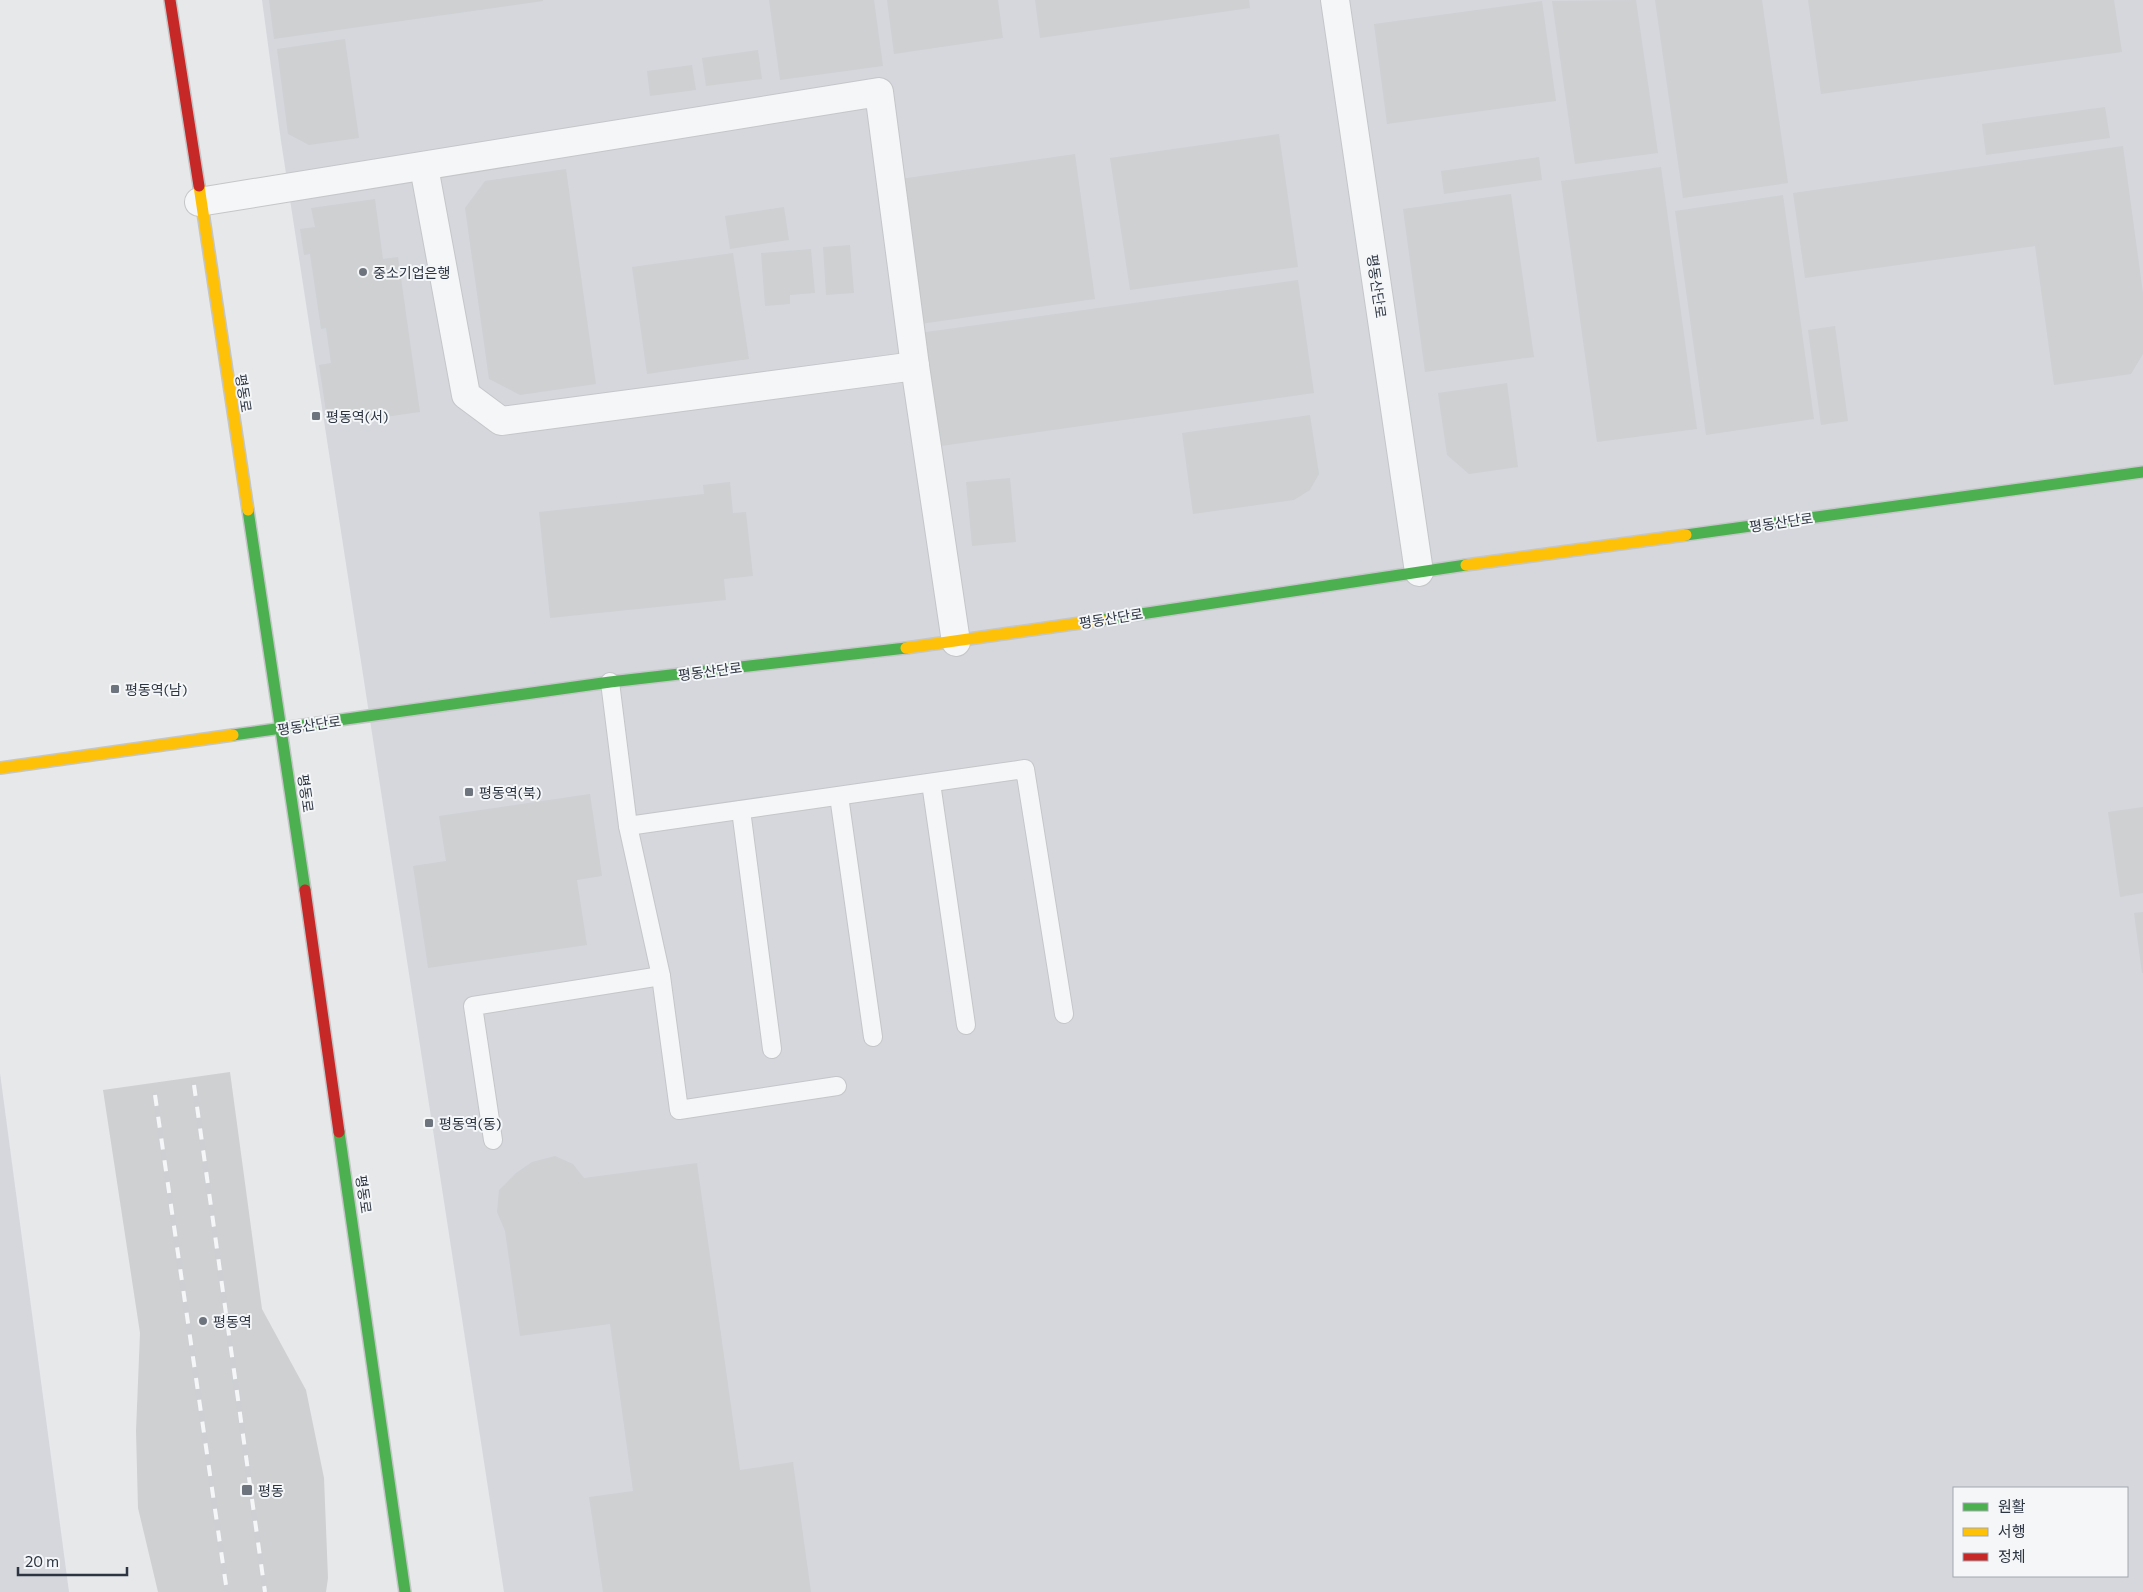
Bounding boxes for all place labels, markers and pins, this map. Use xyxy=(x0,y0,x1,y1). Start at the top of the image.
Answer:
place label: 중소기업은행 xyxy=(373,264,450,281)
marker: 중소기업은행 xyxy=(357,266,369,278)
place label: 평동역(서) xyxy=(326,408,388,425)
marker: 평동역(서) xyxy=(310,410,322,422)
place label: 평동역(남) xyxy=(125,681,187,698)
marker: 평동역(남) xyxy=(109,683,121,695)
place label: 평동역(북) xyxy=(479,784,541,801)
marker: 평동역(북) xyxy=(463,786,475,798)
place label: 평동역(동) xyxy=(439,1115,501,1132)
marker: 평동역(동) xyxy=(423,1117,435,1129)
place label: 평동역 xyxy=(213,1313,252,1330)
marker: 평동역 xyxy=(197,1315,209,1327)
place label: 평동 xyxy=(258,1482,284,1499)
marker: 평동 xyxy=(240,1483,254,1497)

